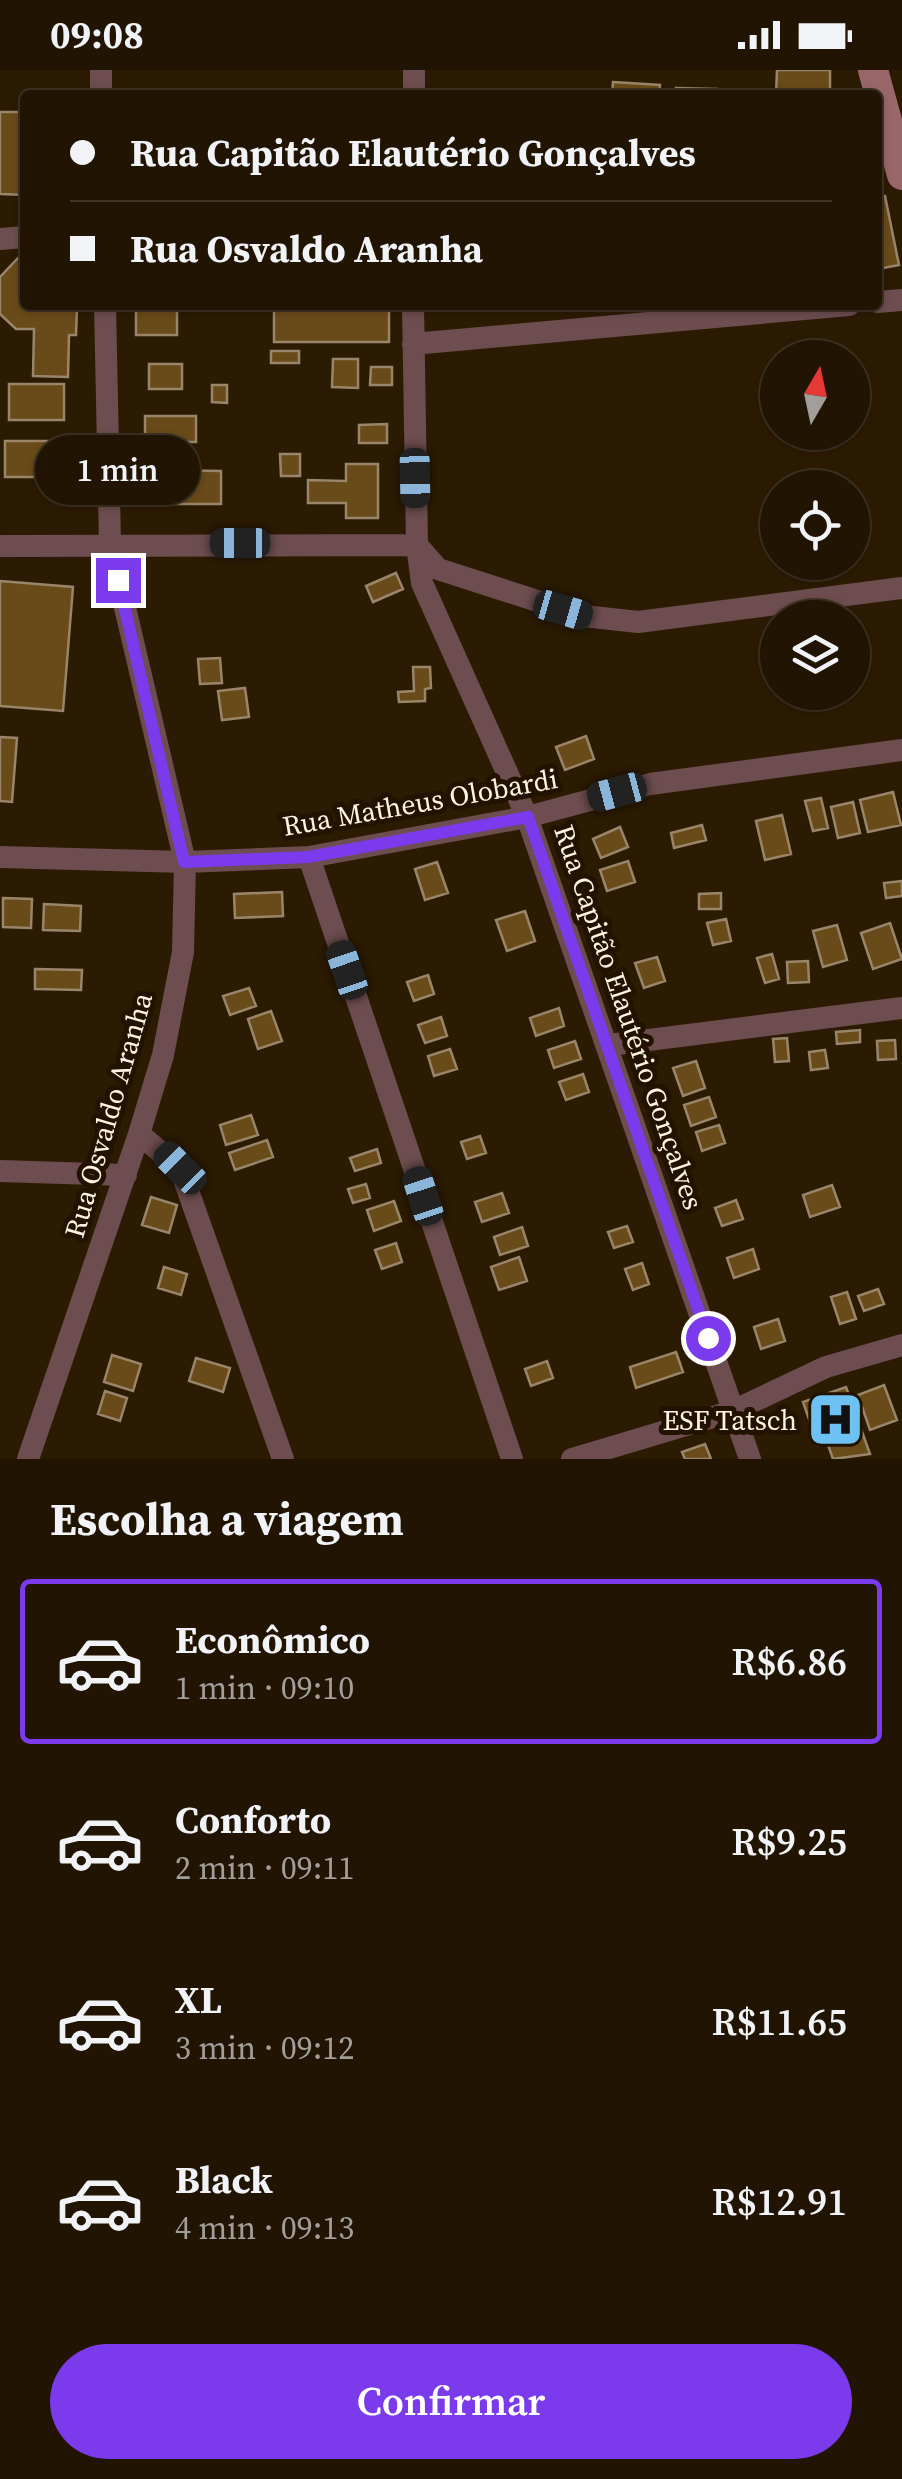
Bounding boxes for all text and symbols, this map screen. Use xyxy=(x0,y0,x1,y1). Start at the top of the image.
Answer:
text: 09:08 xyxy=(50,9,144,61)
text: Rua Capitão Elautério Gonçalves xyxy=(130,127,696,179)
text: Rua Osvaldo Aranha xyxy=(130,223,483,275)
north arrow xyxy=(760,340,870,450)
map controls xyxy=(760,340,870,710)
callout: 1 min xyxy=(36,435,200,505)
text: 1 min xyxy=(76,448,159,492)
car xyxy=(399,448,431,508)
button: locate xyxy=(760,470,870,580)
car xyxy=(210,528,270,558)
route end xyxy=(96,558,141,603)
car xyxy=(530,587,596,633)
button: layers xyxy=(760,600,870,710)
street label: Rua Matheus Olobardi xyxy=(280,759,560,845)
car xyxy=(584,770,650,814)
street label: Rua Capitão Elautério Gonçalves xyxy=(545,819,713,1215)
car xyxy=(323,937,371,1003)
street label: Rua Osvaldo Aranha xyxy=(55,987,161,1242)
car xyxy=(148,1136,212,1200)
car xyxy=(399,1163,447,1229)
route start xyxy=(686,1316,731,1361)
hospital icon: ESF Tatsch xyxy=(806,1390,866,1450)
place label: ESF Tatsch xyxy=(662,1401,797,1439)
text: Escolha a viagem xyxy=(50,1488,404,1550)
text: Econômico xyxy=(175,1614,370,1666)
icon: car xyxy=(55,1617,145,1707)
text: R$6.86 xyxy=(731,1636,847,1688)
text: 1 min · 09:10 xyxy=(175,1666,354,1710)
text: Conforto xyxy=(175,1794,331,1846)
icon: car xyxy=(55,1797,145,1887)
text: R$9.25 xyxy=(731,1816,847,1868)
text: 2 min · 09:11 xyxy=(175,1846,354,1890)
text: XL xyxy=(175,1974,222,2026)
icon: car xyxy=(55,1977,145,2067)
text: R$11.65 xyxy=(711,1996,847,2048)
text: 3 min · 09:12 xyxy=(175,2026,354,2070)
text: Black xyxy=(175,2154,273,2206)
icon: car xyxy=(55,2157,145,2247)
text: R$12.91 xyxy=(711,2176,847,2228)
text: 4 min · 09:13 xyxy=(175,2206,354,2250)
button: Confirmar xyxy=(50,2344,852,2459)

